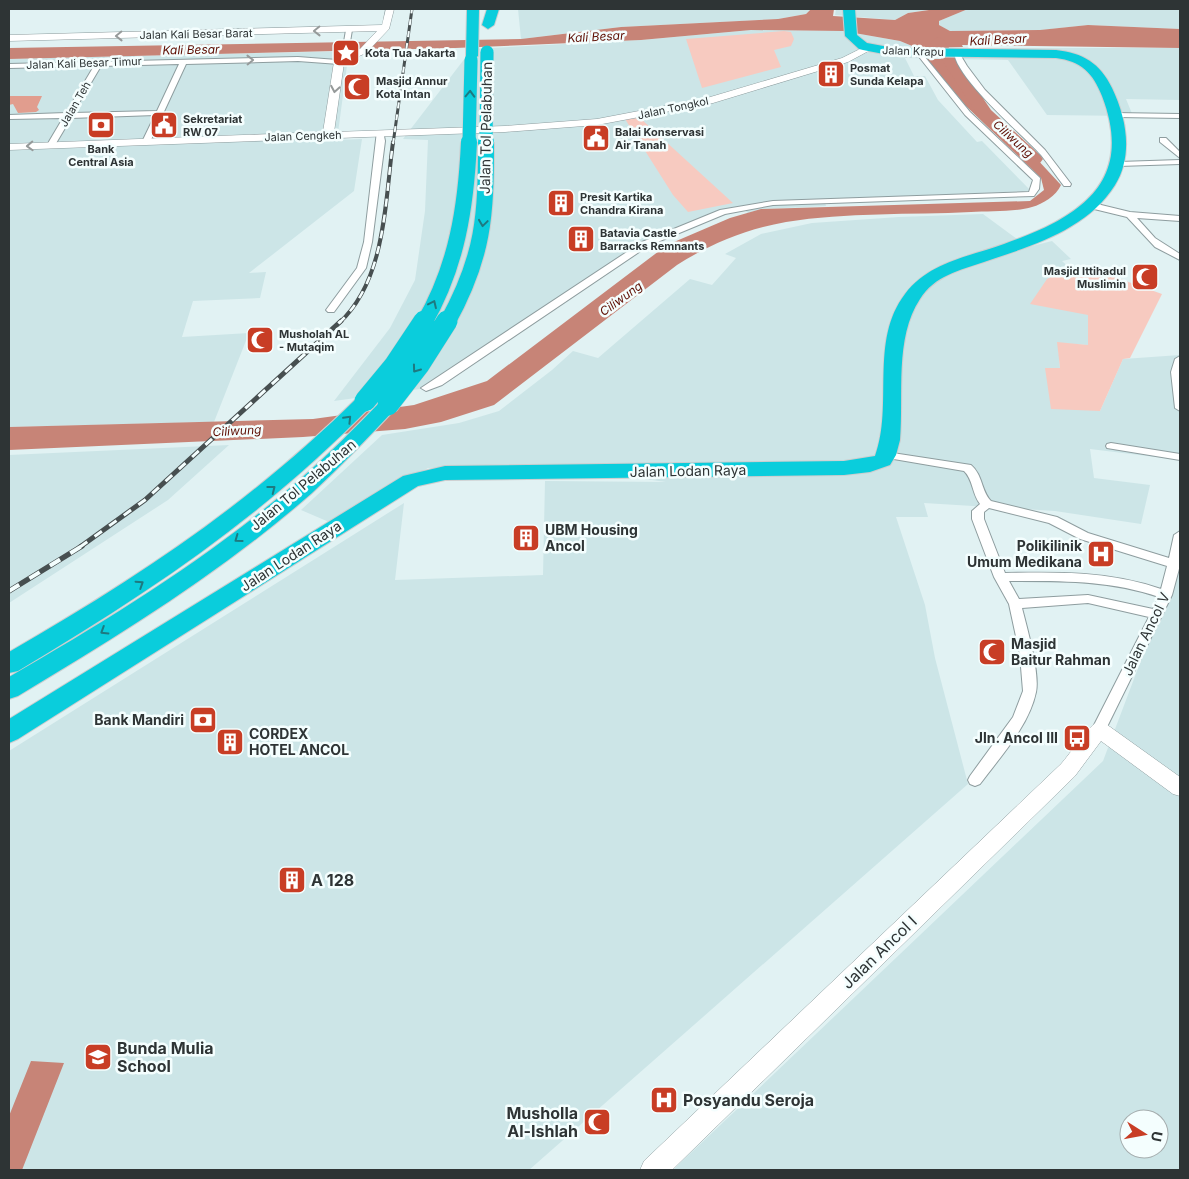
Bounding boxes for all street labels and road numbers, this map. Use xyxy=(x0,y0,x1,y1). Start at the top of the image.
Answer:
street label: Jalan Kali Besar Barat xyxy=(139,26,253,42)
street label: Jalan Krapu xyxy=(882,43,944,59)
street label: Jalan Kali Besar Timur xyxy=(26,54,142,72)
street label: Jalan Tol Pelabuhan xyxy=(476,62,495,194)
street label: Jalan Teh xyxy=(56,79,94,129)
street label: Jalan Tongkol xyxy=(636,94,710,122)
street label: Jalan Cengkeh xyxy=(264,128,342,144)
street label: Jalan Tol Pelabuhan xyxy=(246,436,359,534)
street label: Jalan Lodan Raya xyxy=(630,461,746,480)
street label: Jalan Lodan Raya xyxy=(237,517,344,594)
street label: Jalan Ancol V xyxy=(1118,589,1173,678)
street label: Jalan Ancol I xyxy=(837,911,921,993)

